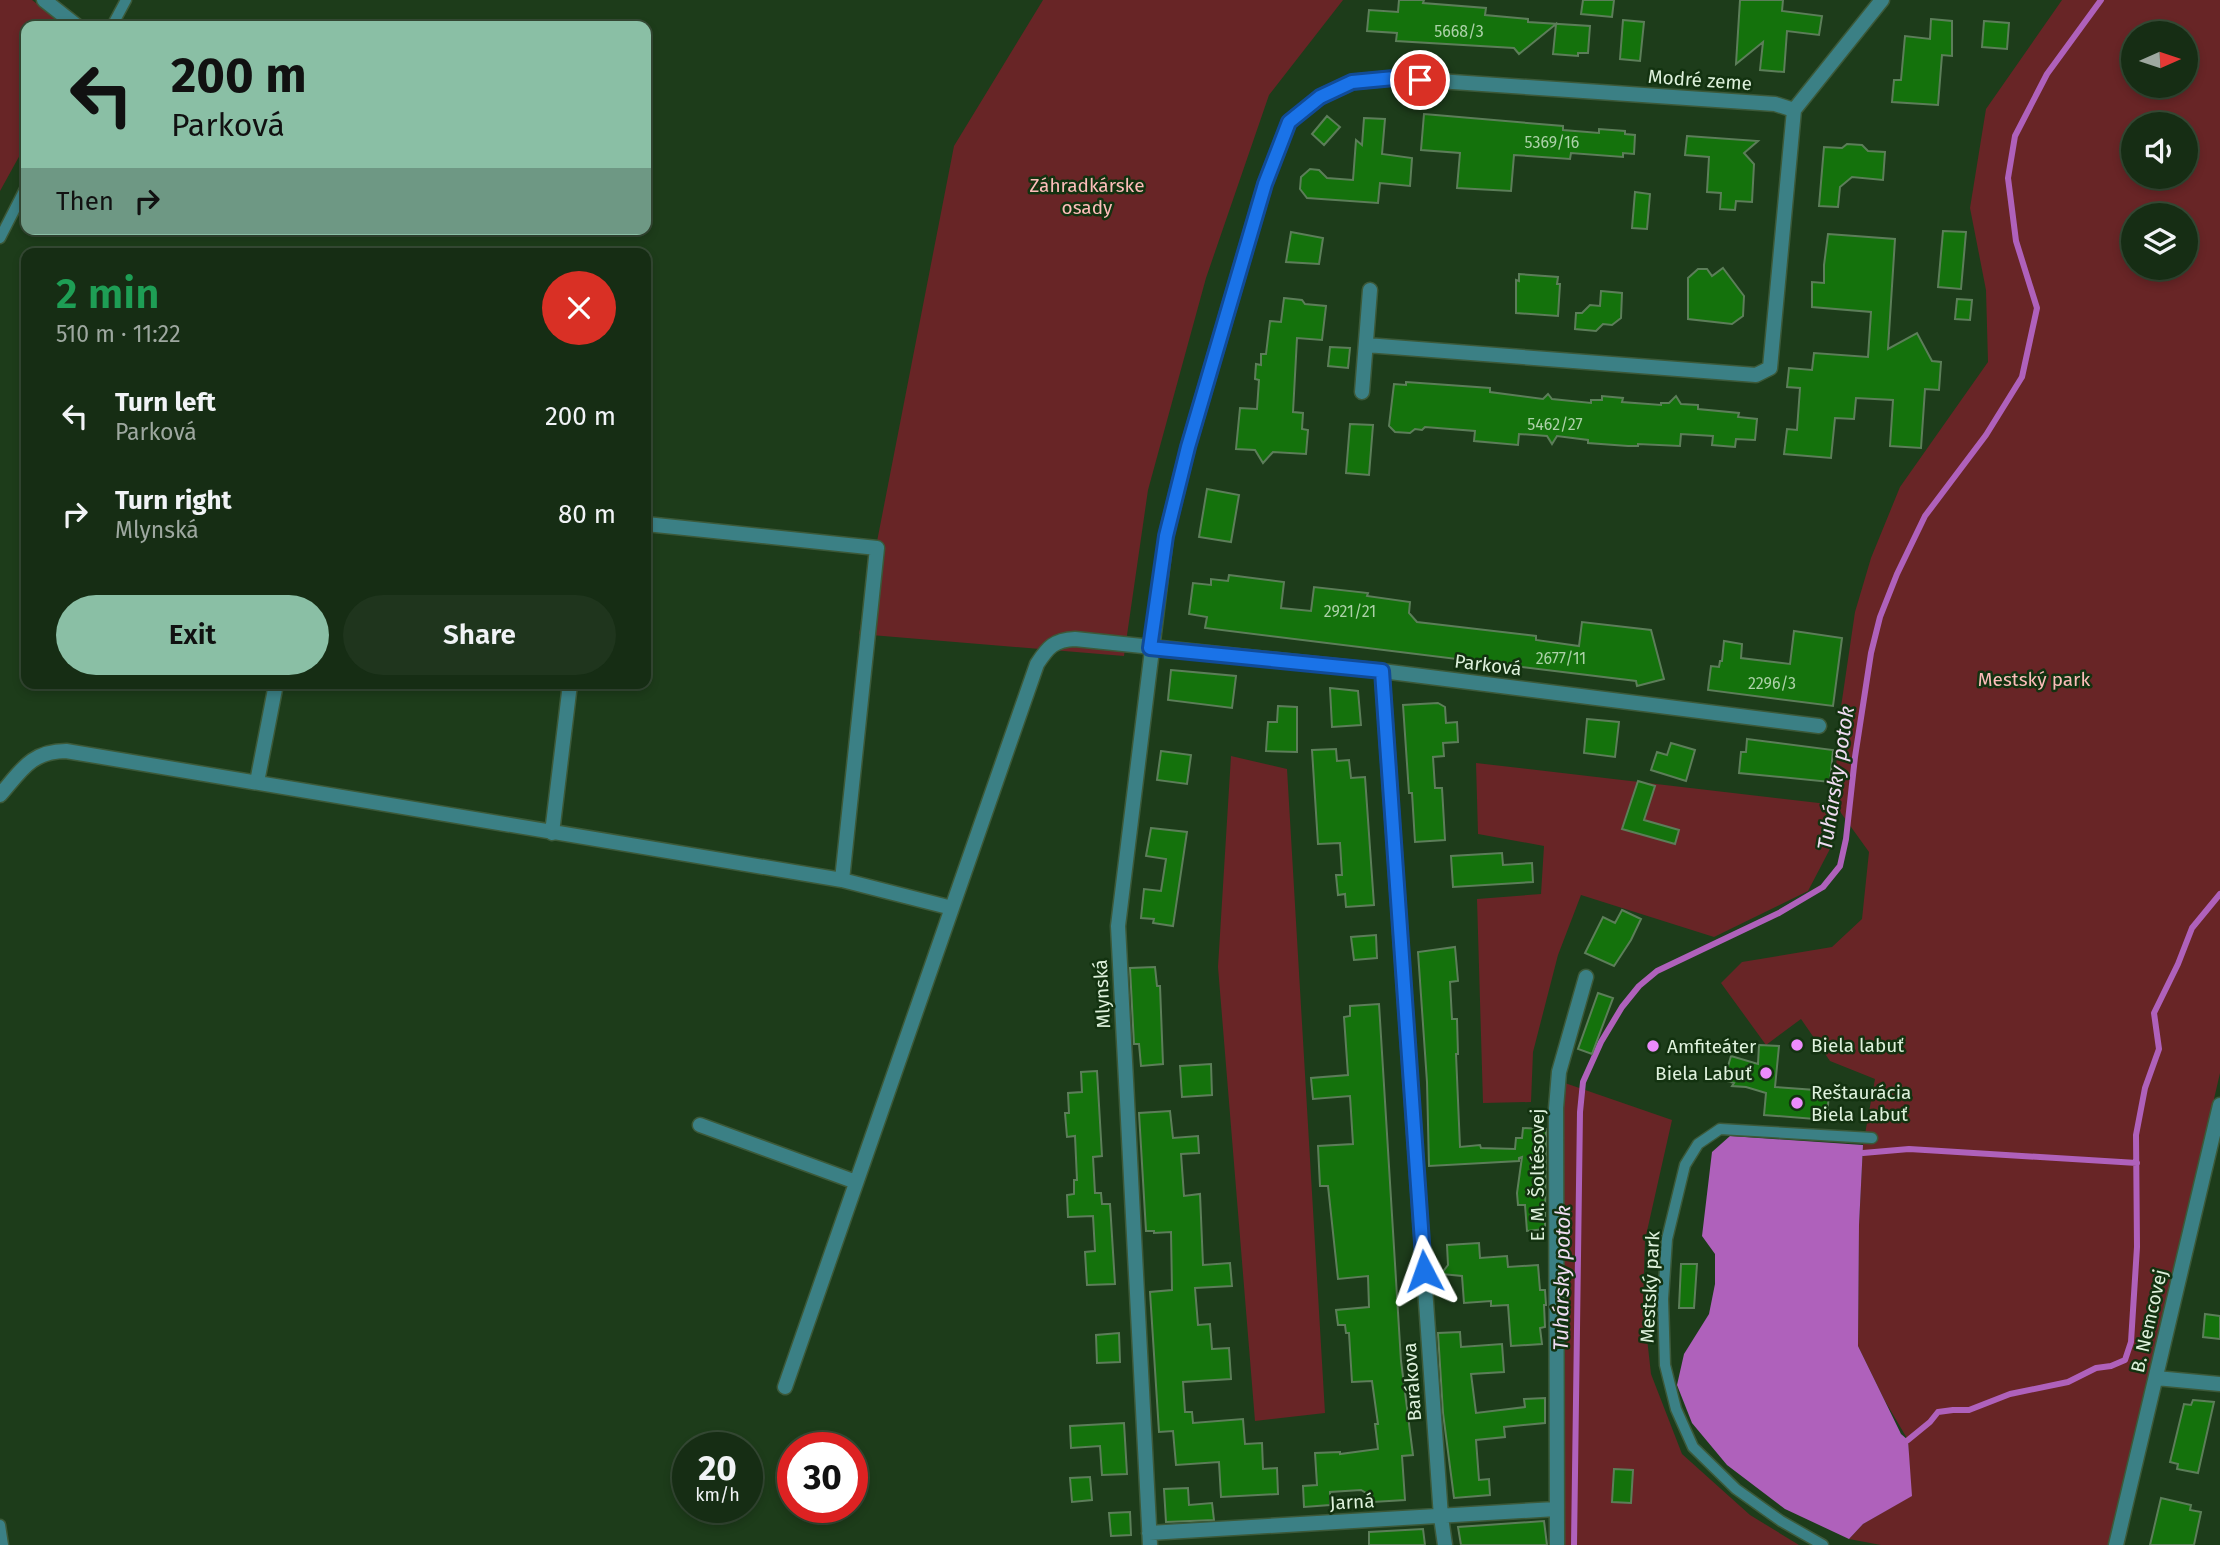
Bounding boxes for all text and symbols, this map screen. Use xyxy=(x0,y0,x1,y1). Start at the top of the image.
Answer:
north arrow xyxy=(2121,21,2198,98)
map controls xyxy=(2121,21,2198,280)
house number: 5668/3 xyxy=(1434,22,1484,41)
text: 200 m xyxy=(171,46,307,105)
icon: left xyxy=(56,49,147,140)
pin xyxy=(1390,50,1450,110)
icon: arrive xyxy=(1401,61,1439,99)
street label: Modré zeme xyxy=(1647,65,1753,95)
text: Parková xyxy=(171,106,285,144)
button: sound xyxy=(2121,112,2198,189)
house number: 5369/16 xyxy=(1525,133,1579,152)
park label: Záhradkárske osady xyxy=(1029,174,1145,219)
icon: right xyxy=(128,182,166,220)
text: Then xyxy=(56,186,114,217)
button: layers xyxy=(2121,203,2198,280)
text: 2 min xyxy=(56,269,160,319)
button: close xyxy=(542,271,616,345)
text: 510 m · 11:22 xyxy=(56,320,181,348)
text: Turn left xyxy=(115,387,216,418)
icon: left xyxy=(56,397,94,435)
text: 200 m xyxy=(545,401,616,432)
house number: 5462/27 xyxy=(1527,415,1583,434)
text: Parková xyxy=(115,418,197,446)
text: Turn right xyxy=(115,485,232,516)
icon: right xyxy=(56,495,94,533)
text: 80 m xyxy=(558,499,616,530)
text: Mlynská xyxy=(115,516,199,544)
button: Exit xyxy=(56,595,329,675)
button: Share xyxy=(343,595,616,675)
house number: 2921/21 xyxy=(1324,602,1376,621)
street label: Parková xyxy=(1453,649,1523,681)
house number: 2677/11 xyxy=(1536,649,1586,668)
park label: Mestský park xyxy=(1978,668,2090,691)
house number: 2296/3 xyxy=(1748,674,1796,693)
water label: Tuhársky potok xyxy=(1812,704,1860,852)
street label: Mlynská xyxy=(1089,959,1115,1029)
place label: Biela labuť xyxy=(1811,1034,1904,1057)
place label: Amfiteáter xyxy=(1667,1035,1757,1058)
marker: Biela labuť xyxy=(1789,1037,1805,1053)
marker: Amfiteáter xyxy=(1645,1038,1661,1054)
place label: Biela Labuť xyxy=(1655,1062,1752,1085)
marker: Biela Labuť xyxy=(1758,1065,1774,1081)
place label: Reštaurácia Biela Labuť xyxy=(1811,1081,1911,1126)
marker: Reštaurácia Biela Labuť xyxy=(1789,1095,1805,1111)
street label: E. M. Šoltésovej xyxy=(1526,1109,1549,1241)
water label: Tuhársky potok xyxy=(1548,1205,1576,1351)
street label: Mestský park xyxy=(1636,1230,1664,1344)
position arrow xyxy=(1387,1234,1461,1308)
street label: B. Nemcovej xyxy=(2126,1267,2172,1375)
street label: Barákova xyxy=(1398,1342,1426,1422)
speed limit sign: 30 xyxy=(777,1432,868,1523)
text: 20 xyxy=(698,1447,737,1489)
text: km/h xyxy=(695,1484,740,1506)
street label: Jarná xyxy=(1329,1489,1375,1515)

